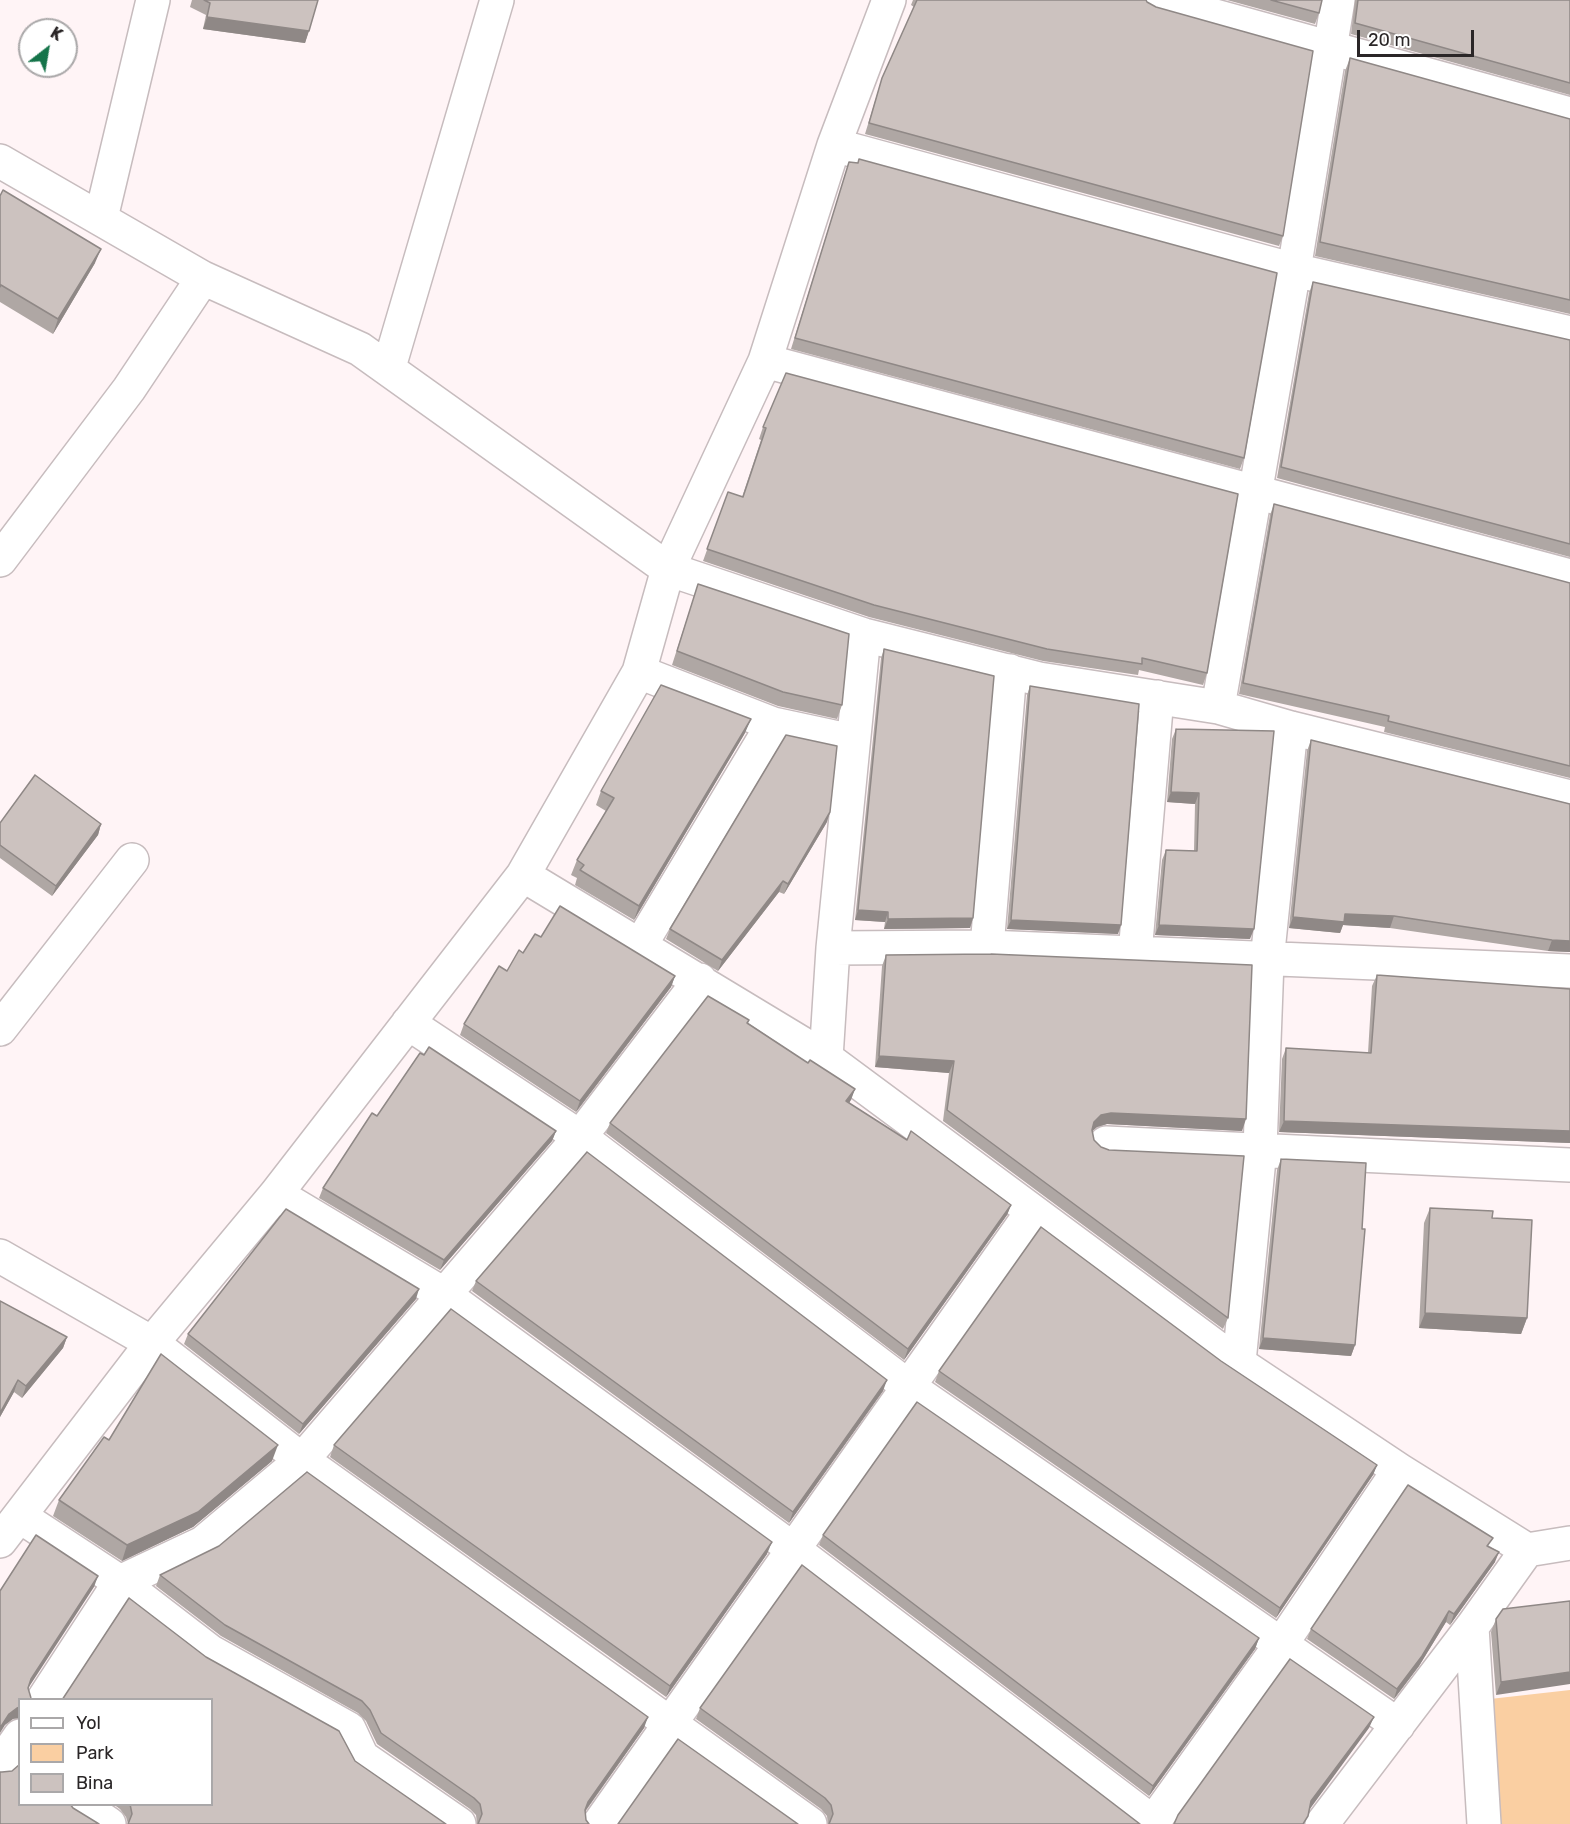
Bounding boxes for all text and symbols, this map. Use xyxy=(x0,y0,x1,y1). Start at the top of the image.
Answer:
north arrow xyxy=(18,18,78,78)
scale bar xyxy=(1360,18,1477,56)
text: K xyxy=(47,23,66,45)
text: 20 m xyxy=(1368,29,1410,51)
legend xyxy=(18,1698,213,1806)
text: Yol xyxy=(76,1712,101,1734)
text: Park xyxy=(76,1742,113,1764)
text: Bina xyxy=(76,1772,113,1794)

